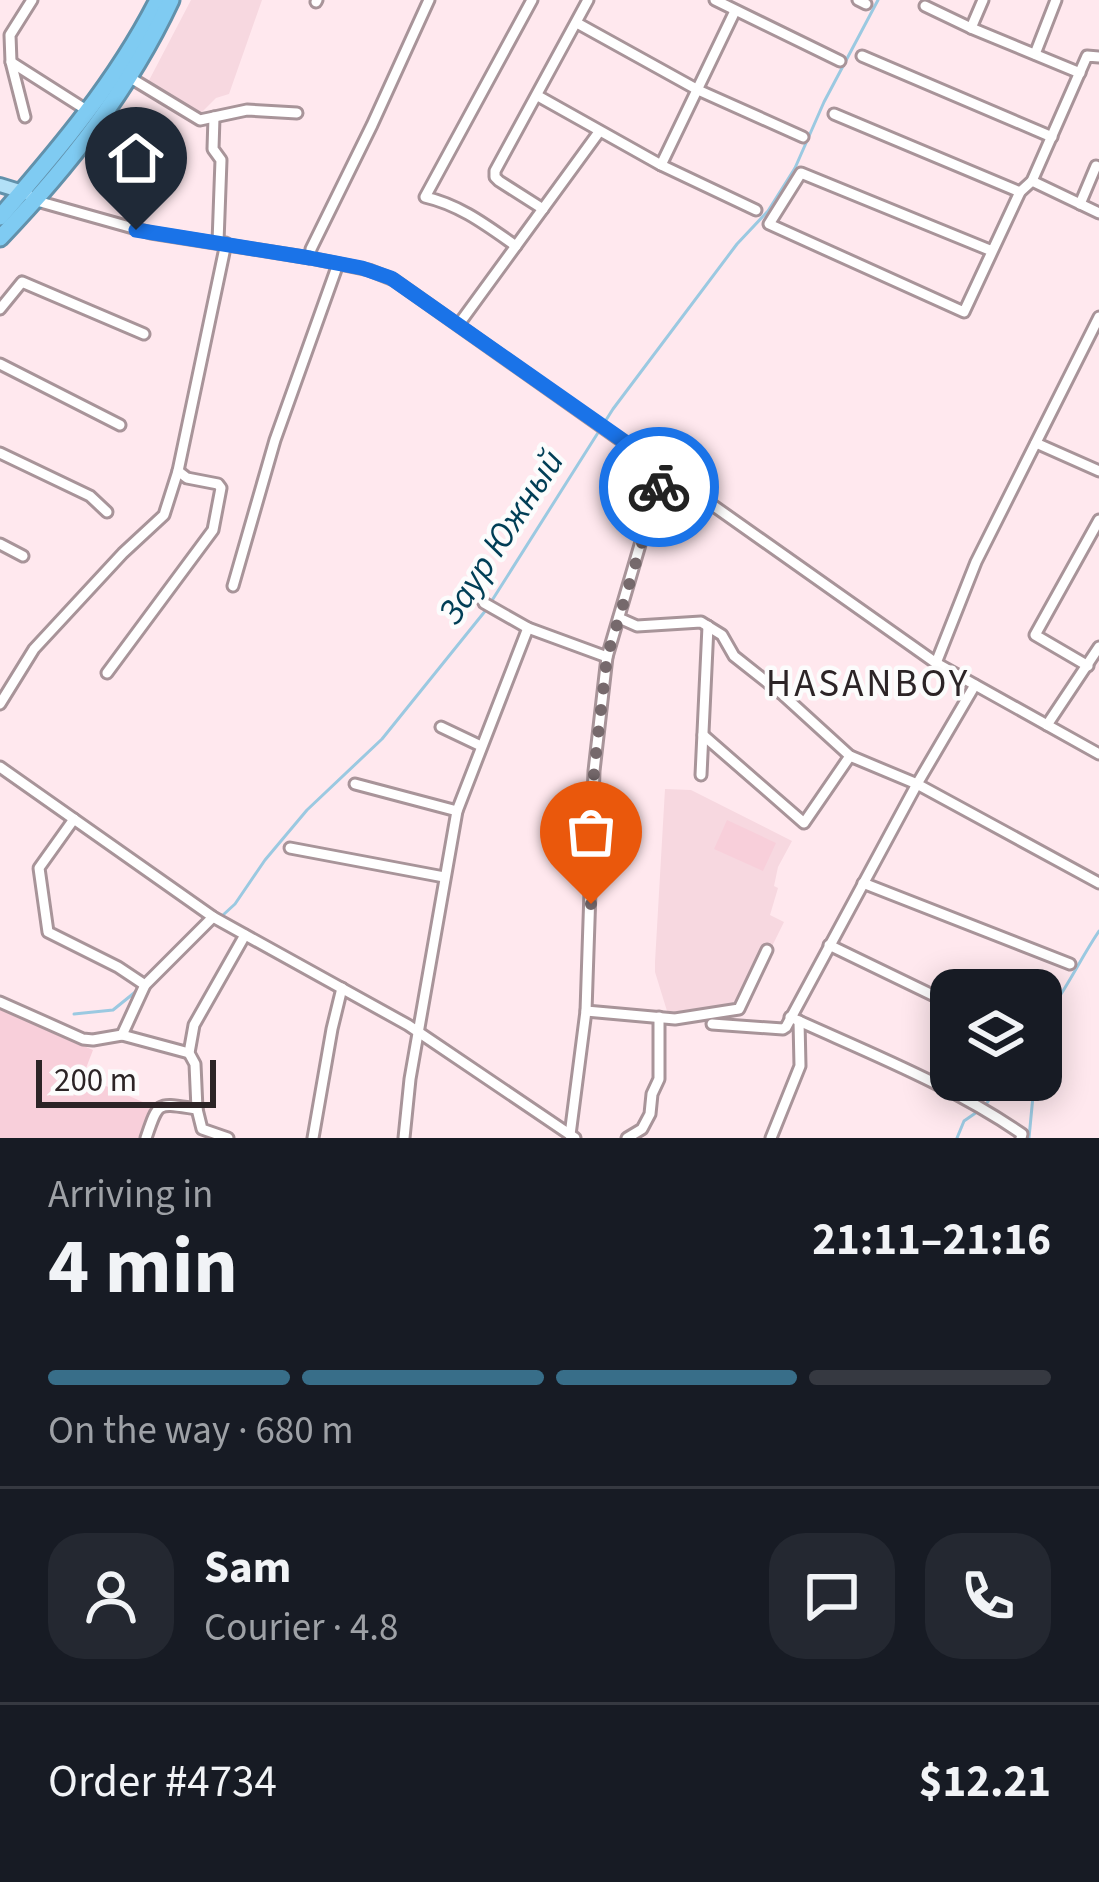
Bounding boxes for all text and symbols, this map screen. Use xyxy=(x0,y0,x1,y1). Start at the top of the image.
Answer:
pin xyxy=(85,107,187,230)
icon: home xyxy=(103,125,169,191)
courier xyxy=(599,427,719,547)
water label: Заур Южный xyxy=(425,440,577,634)
icon: bike xyxy=(626,454,692,520)
district label: HASANBOY xyxy=(766,656,970,712)
pin xyxy=(540,781,642,904)
icon: bag xyxy=(558,799,624,865)
map controls xyxy=(930,969,1062,1101)
button: layers xyxy=(930,969,1062,1101)
scale bar xyxy=(36,1054,216,1107)
text: 200 m xyxy=(54,1057,137,1104)
text: Arriving in xyxy=(48,1167,213,1223)
text: 21:11–21:16 xyxy=(812,1208,1051,1272)
text: 4 min xyxy=(48,1212,238,1323)
text: On the way · 680 m xyxy=(48,1403,354,1459)
button: person xyxy=(48,1533,174,1659)
button: chat xyxy=(769,1533,895,1659)
button: phone xyxy=(925,1533,1051,1659)
text: Sam xyxy=(204,1536,291,1600)
text: Courier · 4.8 xyxy=(204,1600,398,1656)
text: Order #4734 xyxy=(48,1750,277,1814)
text: $12.21 xyxy=(919,1750,1051,1814)

